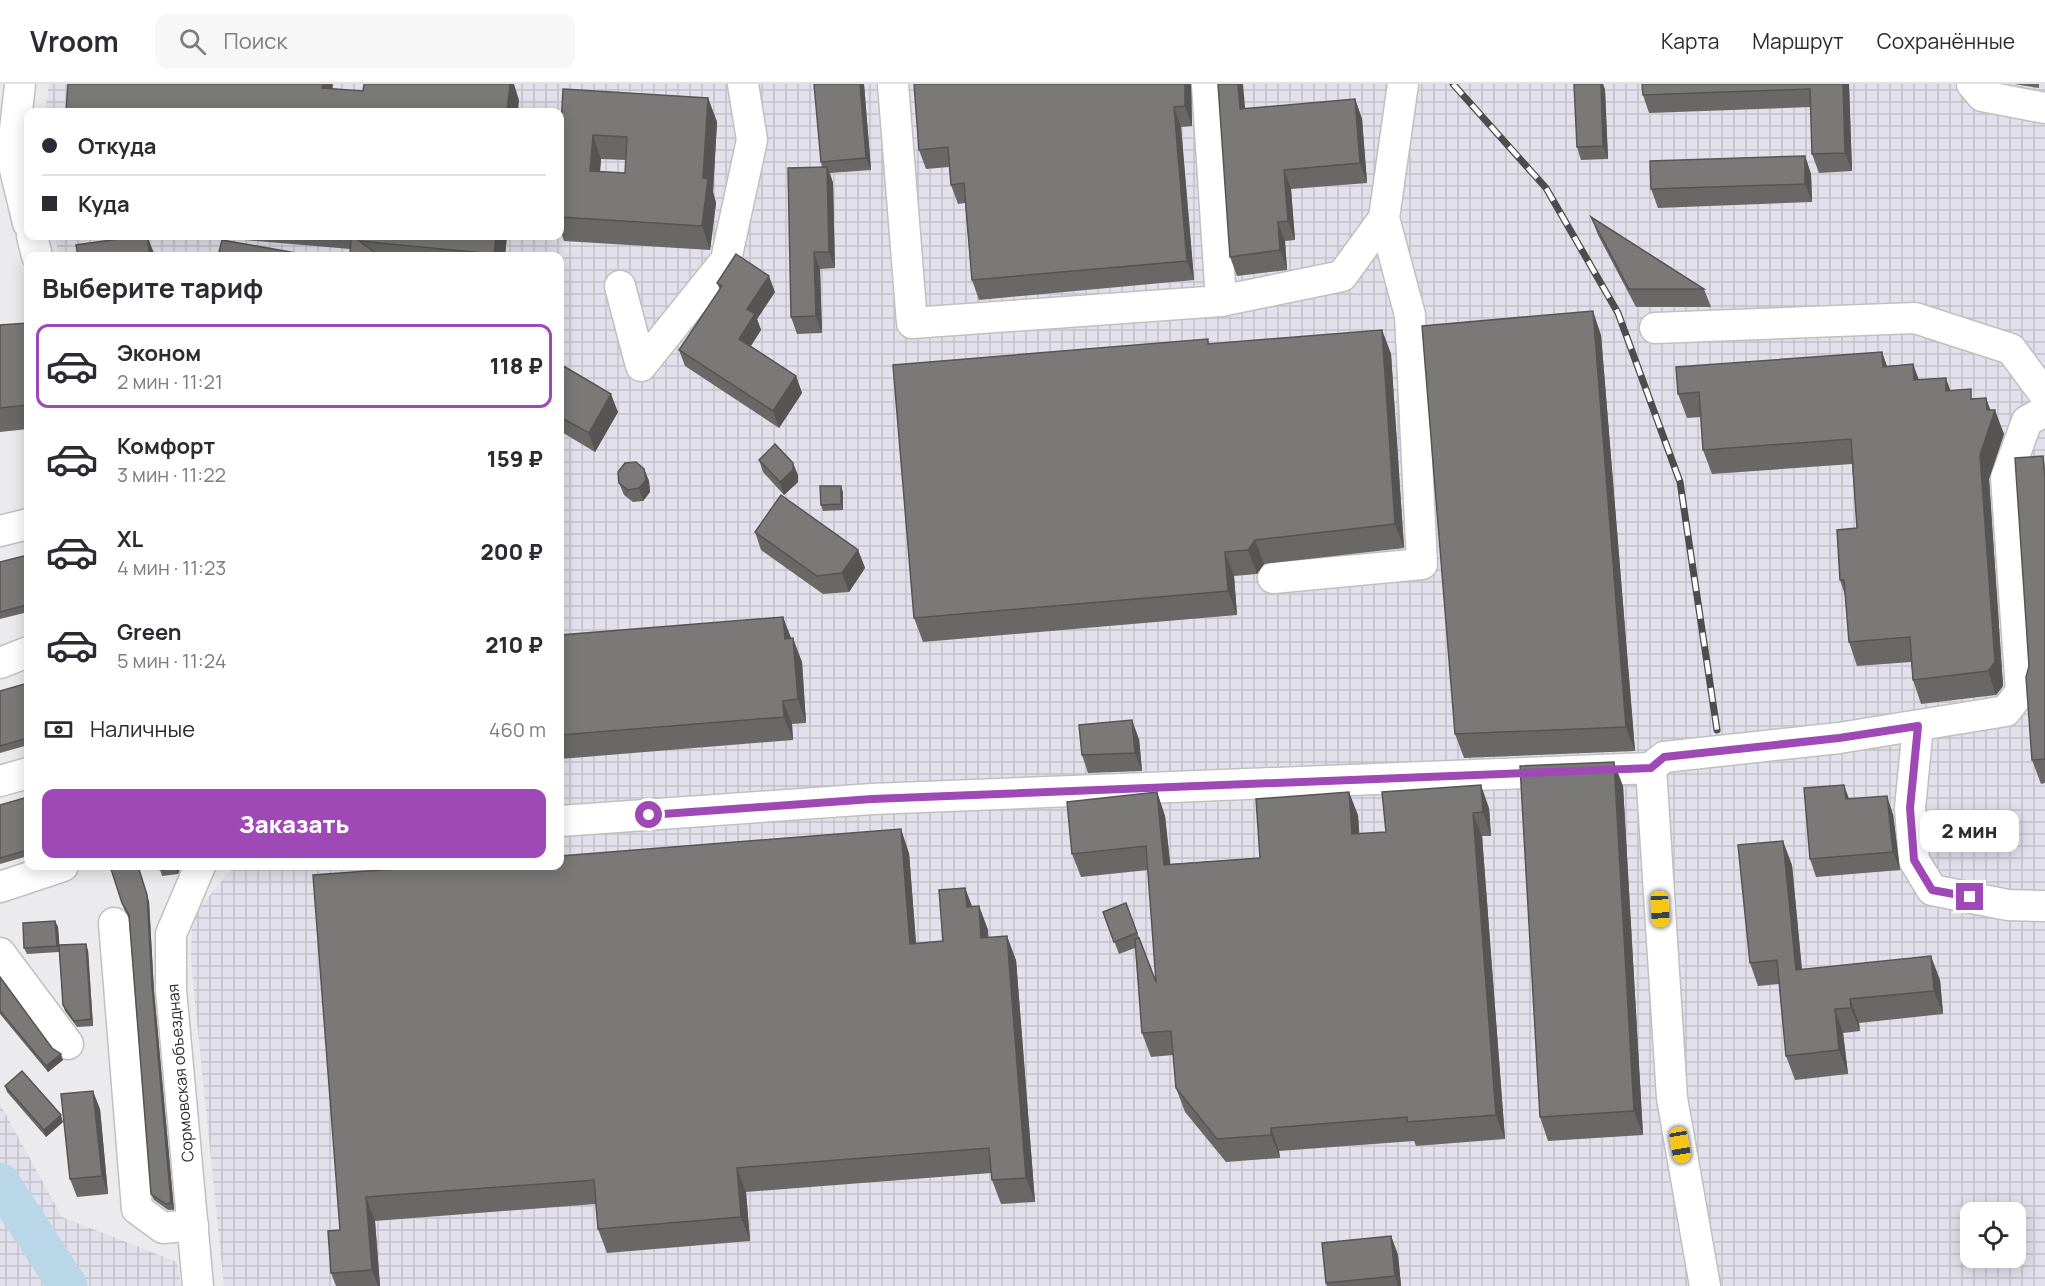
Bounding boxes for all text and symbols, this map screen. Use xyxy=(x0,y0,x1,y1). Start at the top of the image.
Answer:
search box xyxy=(155,14,575,68)
text: Vroom xyxy=(30,22,119,60)
icon: search xyxy=(176,25,209,58)
text: Поиск xyxy=(224,26,287,56)
text: Карта xyxy=(1661,27,1719,55)
text: Маршрут xyxy=(1752,27,1844,55)
text: Сохранённые xyxy=(1877,27,2015,55)
text: Откуда xyxy=(78,131,157,161)
text: Куда xyxy=(78,189,130,219)
text: Выберите тариф xyxy=(42,269,263,306)
text: Эконом xyxy=(117,338,201,368)
icon: car xyxy=(45,339,99,393)
text: 118 ₽ xyxy=(490,351,543,381)
text: 2 мин · 11:21 xyxy=(117,368,223,395)
text: Комфорт xyxy=(117,431,215,461)
icon: car xyxy=(45,432,99,486)
text: 159 ₽ xyxy=(487,444,543,474)
text: 3 мин · 11:22 xyxy=(117,461,226,488)
text: XL xyxy=(117,524,143,554)
icon: car xyxy=(45,525,99,579)
text: 200 ₽ xyxy=(480,537,543,567)
text: 4 мин · 11:23 xyxy=(117,554,226,581)
text: Green xyxy=(117,617,182,647)
icon: car xyxy=(45,618,99,672)
text: 210 ₽ xyxy=(485,630,543,660)
text: 5 мин · 11:24 xyxy=(117,647,226,674)
icon: cash xyxy=(42,713,75,746)
text: Наличные xyxy=(90,714,195,744)
text: 460 m xyxy=(489,716,546,743)
button: Заказать xyxy=(42,789,546,858)
route start xyxy=(635,801,662,828)
callout: 2 мин xyxy=(1920,810,2020,852)
text: 2 мин xyxy=(1942,817,1997,844)
route end xyxy=(1956,883,1983,910)
car xyxy=(1650,891,1670,927)
street label: Сормовская объездная xyxy=(161,983,199,1163)
car xyxy=(1668,1126,1692,1164)
map controls xyxy=(1960,1202,2026,1268)
button: locate xyxy=(1960,1202,2026,1268)

